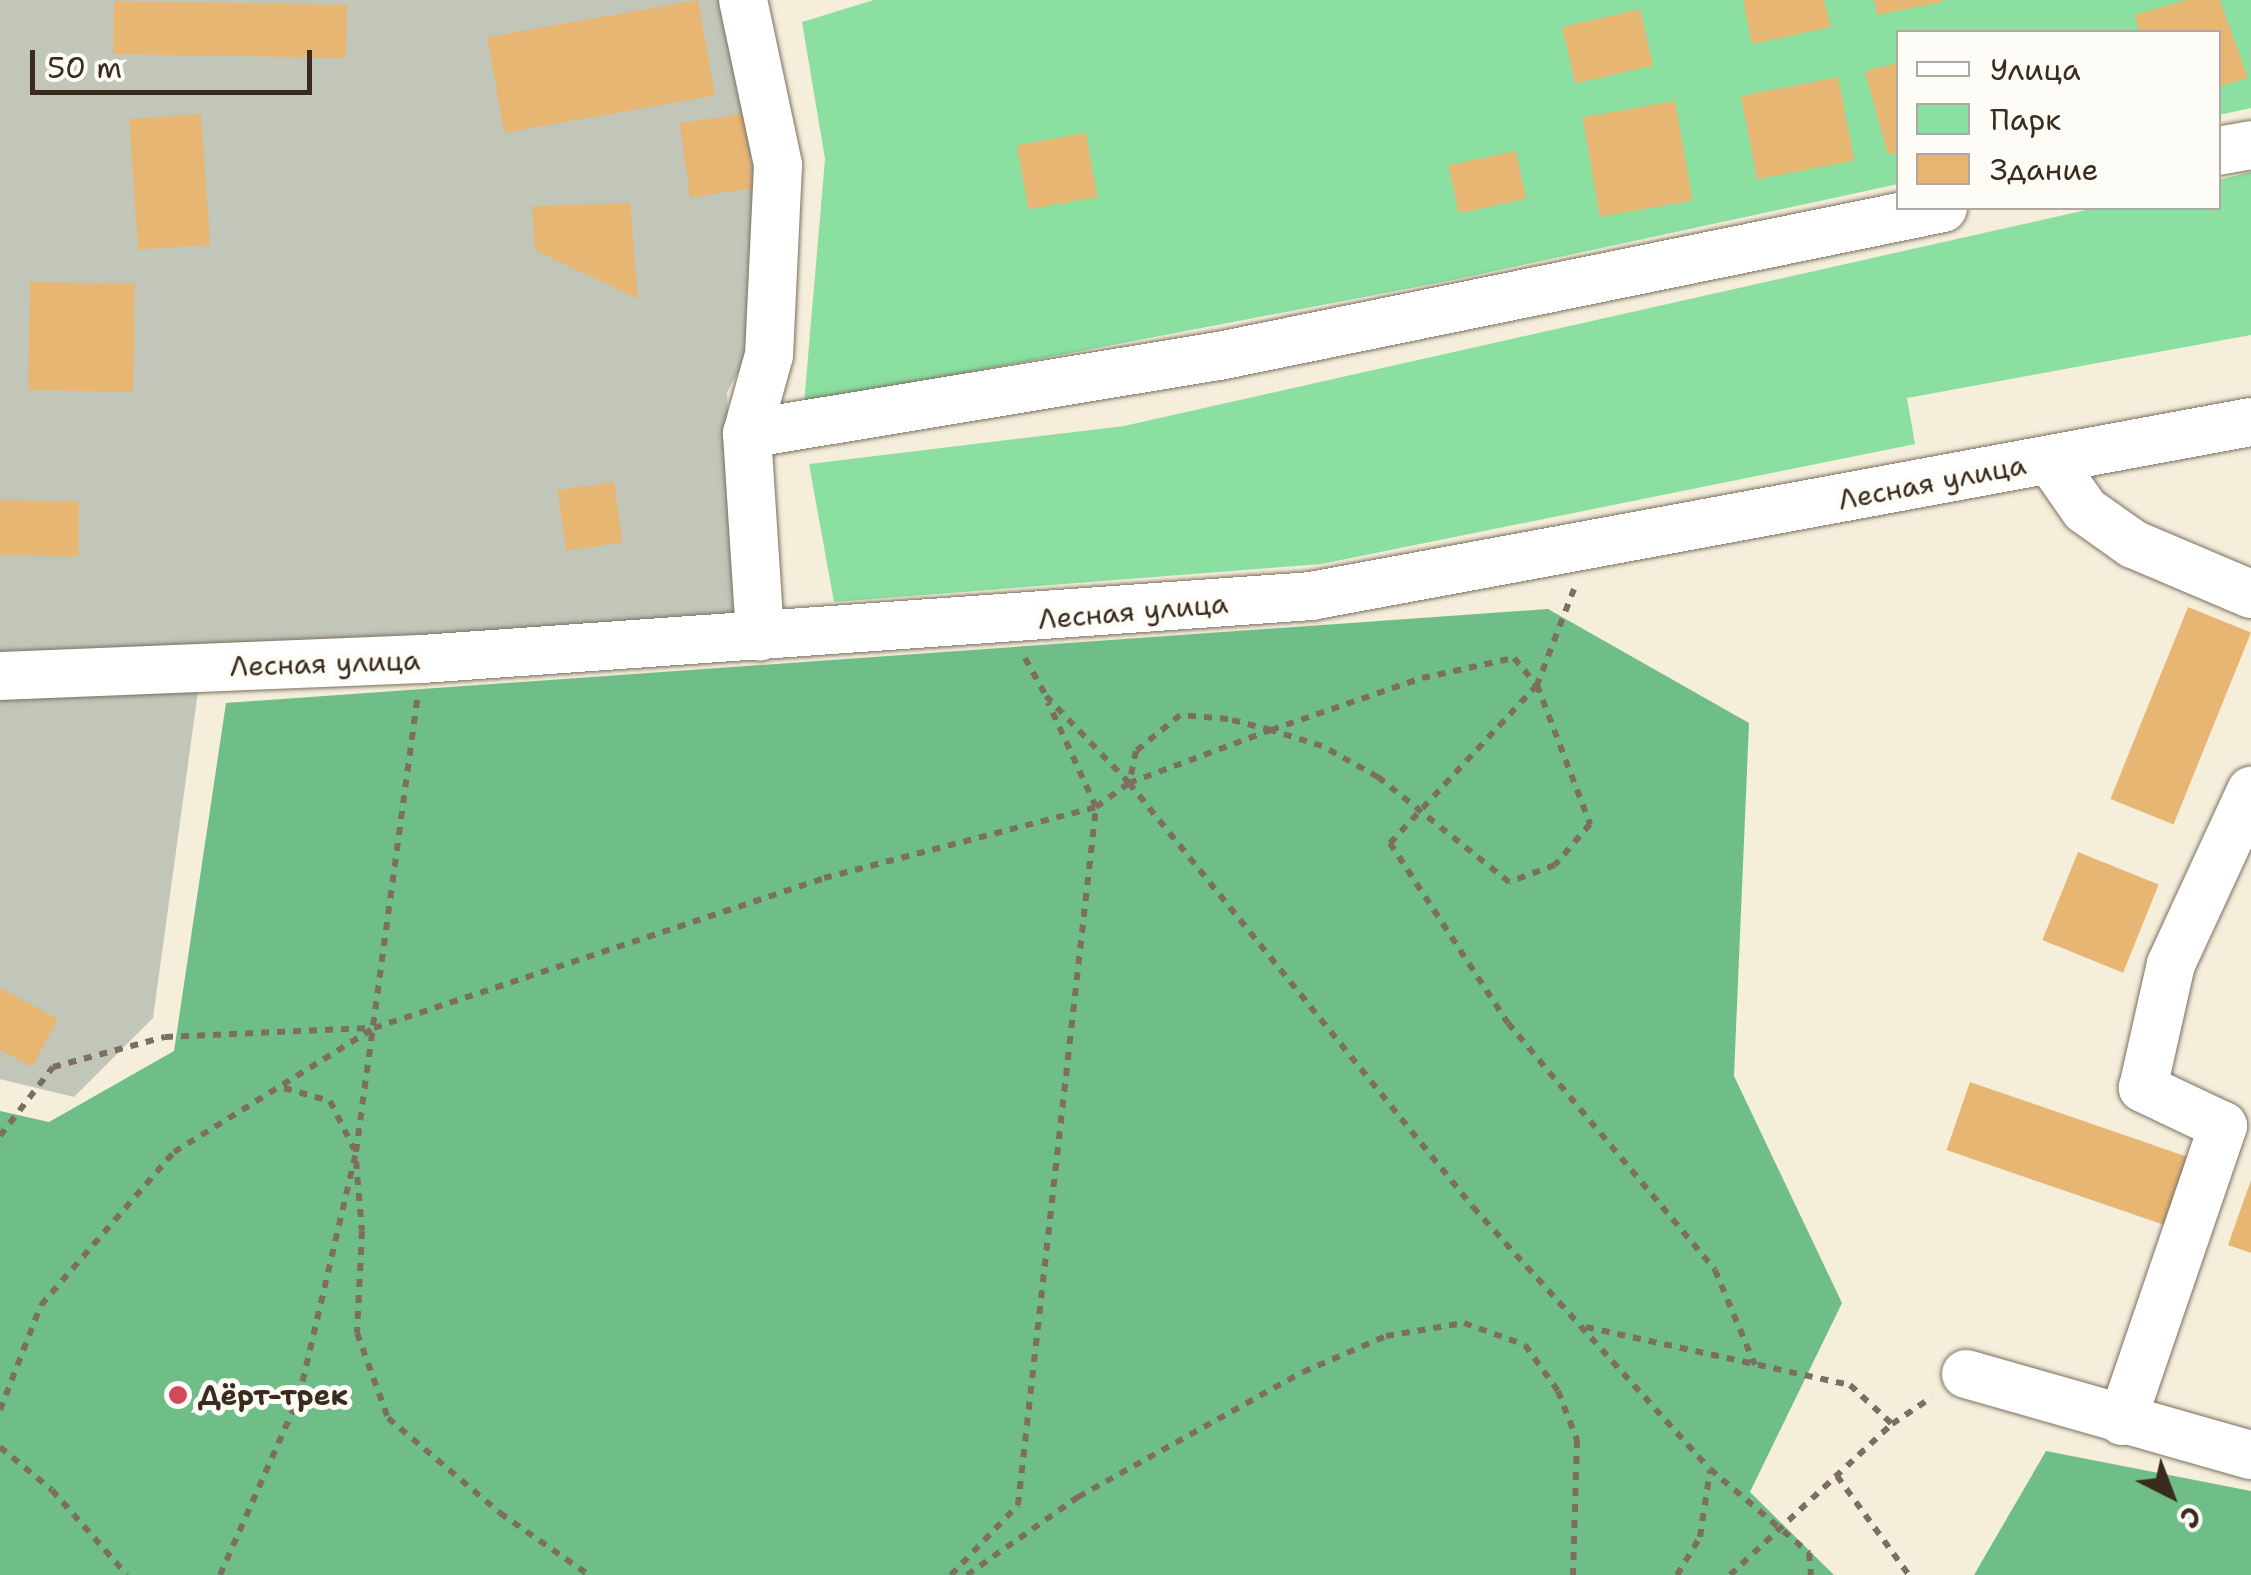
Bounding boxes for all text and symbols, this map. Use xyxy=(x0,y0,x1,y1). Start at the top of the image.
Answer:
scale bar xyxy=(35,30,318,92)
legend xyxy=(1896,30,2221,210)
text: 50 m xyxy=(47,47,122,88)
text: Улица xyxy=(1990,49,2081,90)
text: Парк xyxy=(1990,99,2061,140)
text: Здание xyxy=(1990,149,2099,190)
street label: Лесная улица xyxy=(1835,447,2029,517)
street label: Лесная улица xyxy=(1037,586,1229,636)
street label: Лесная улица xyxy=(229,643,421,683)
place label: Дёрт-трек xyxy=(198,1378,348,1412)
marker: Дёрт-трек xyxy=(167,1384,189,1406)
north arrow xyxy=(2121,1445,2221,1545)
text: С xyxy=(2172,1497,2210,1537)

